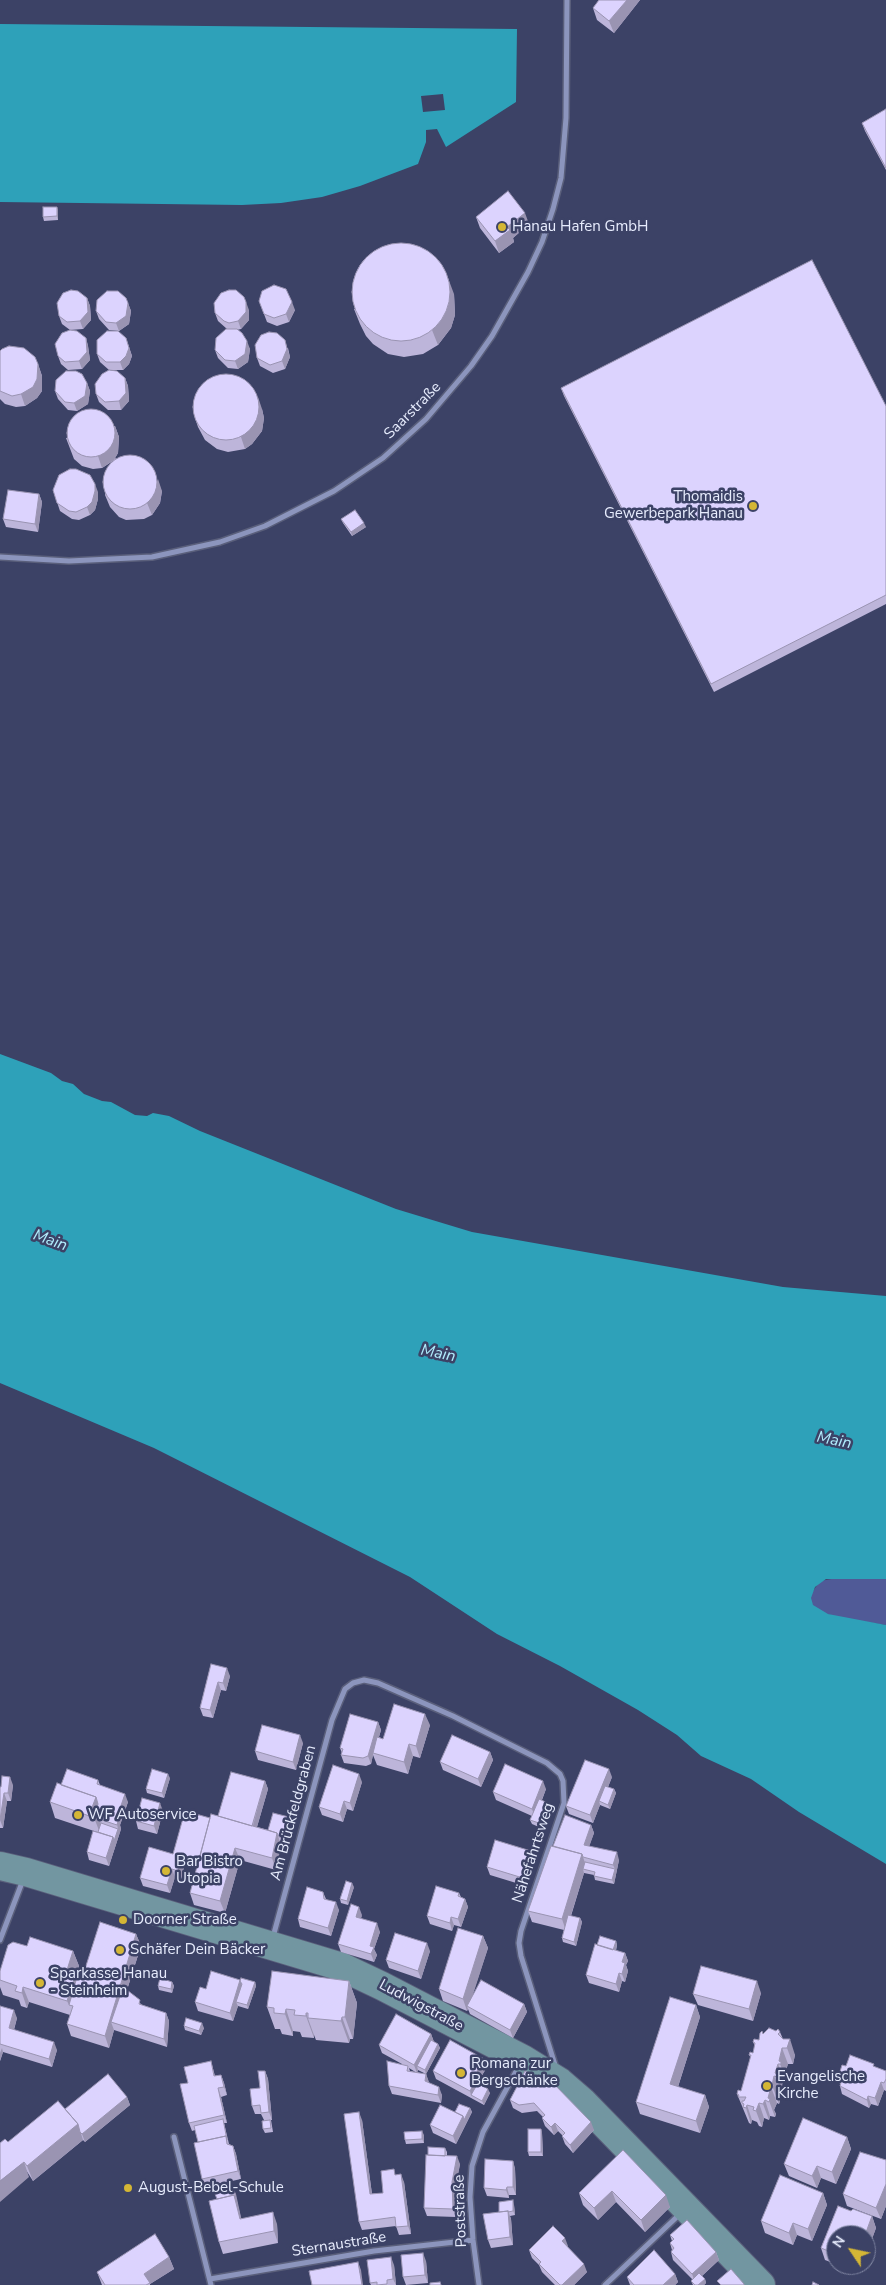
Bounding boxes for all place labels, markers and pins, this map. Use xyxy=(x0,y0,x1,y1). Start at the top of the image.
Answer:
place label: Hanau Hafen GmbH xyxy=(512,218,648,236)
marker: Hanau Hafen GmbH xyxy=(496,221,508,233)
place label: Thomaidis Gewerbepark Hanau xyxy=(604,488,743,523)
marker: Thomaidis Gewerbepark Hanau xyxy=(747,500,759,512)
place label: WF Autoservice xyxy=(88,1806,196,1824)
marker: WF Autoservice xyxy=(72,1809,84,1821)
place label: Bar Bistro Utopia xyxy=(176,1853,243,1888)
marker: Bar Bistro Utopia xyxy=(160,1865,172,1877)
place label: Doorner Straße xyxy=(133,1911,237,1929)
marker: Doorner Straße xyxy=(117,1914,129,1926)
place label: Schäfer Dein Bäcker xyxy=(130,1941,265,1959)
marker: Schäfer Dein Bäcker xyxy=(114,1944,126,1956)
place label: Sparkasse Hanau - Steinheim xyxy=(50,1965,167,2000)
marker: Sparkasse Hanau - Steinheim xyxy=(34,1977,46,1989)
place label: Romana zur Bergschänke xyxy=(471,2055,558,2090)
marker: Romana zur Bergschänke xyxy=(455,2067,467,2079)
place label: Evangelische Kirche xyxy=(777,2068,865,2103)
marker: Evangelische Kirche xyxy=(761,2080,773,2092)
place label: August-Bebel-Schule xyxy=(138,2179,284,2197)
marker: August-Bebel-Schule xyxy=(122,2182,134,2194)

